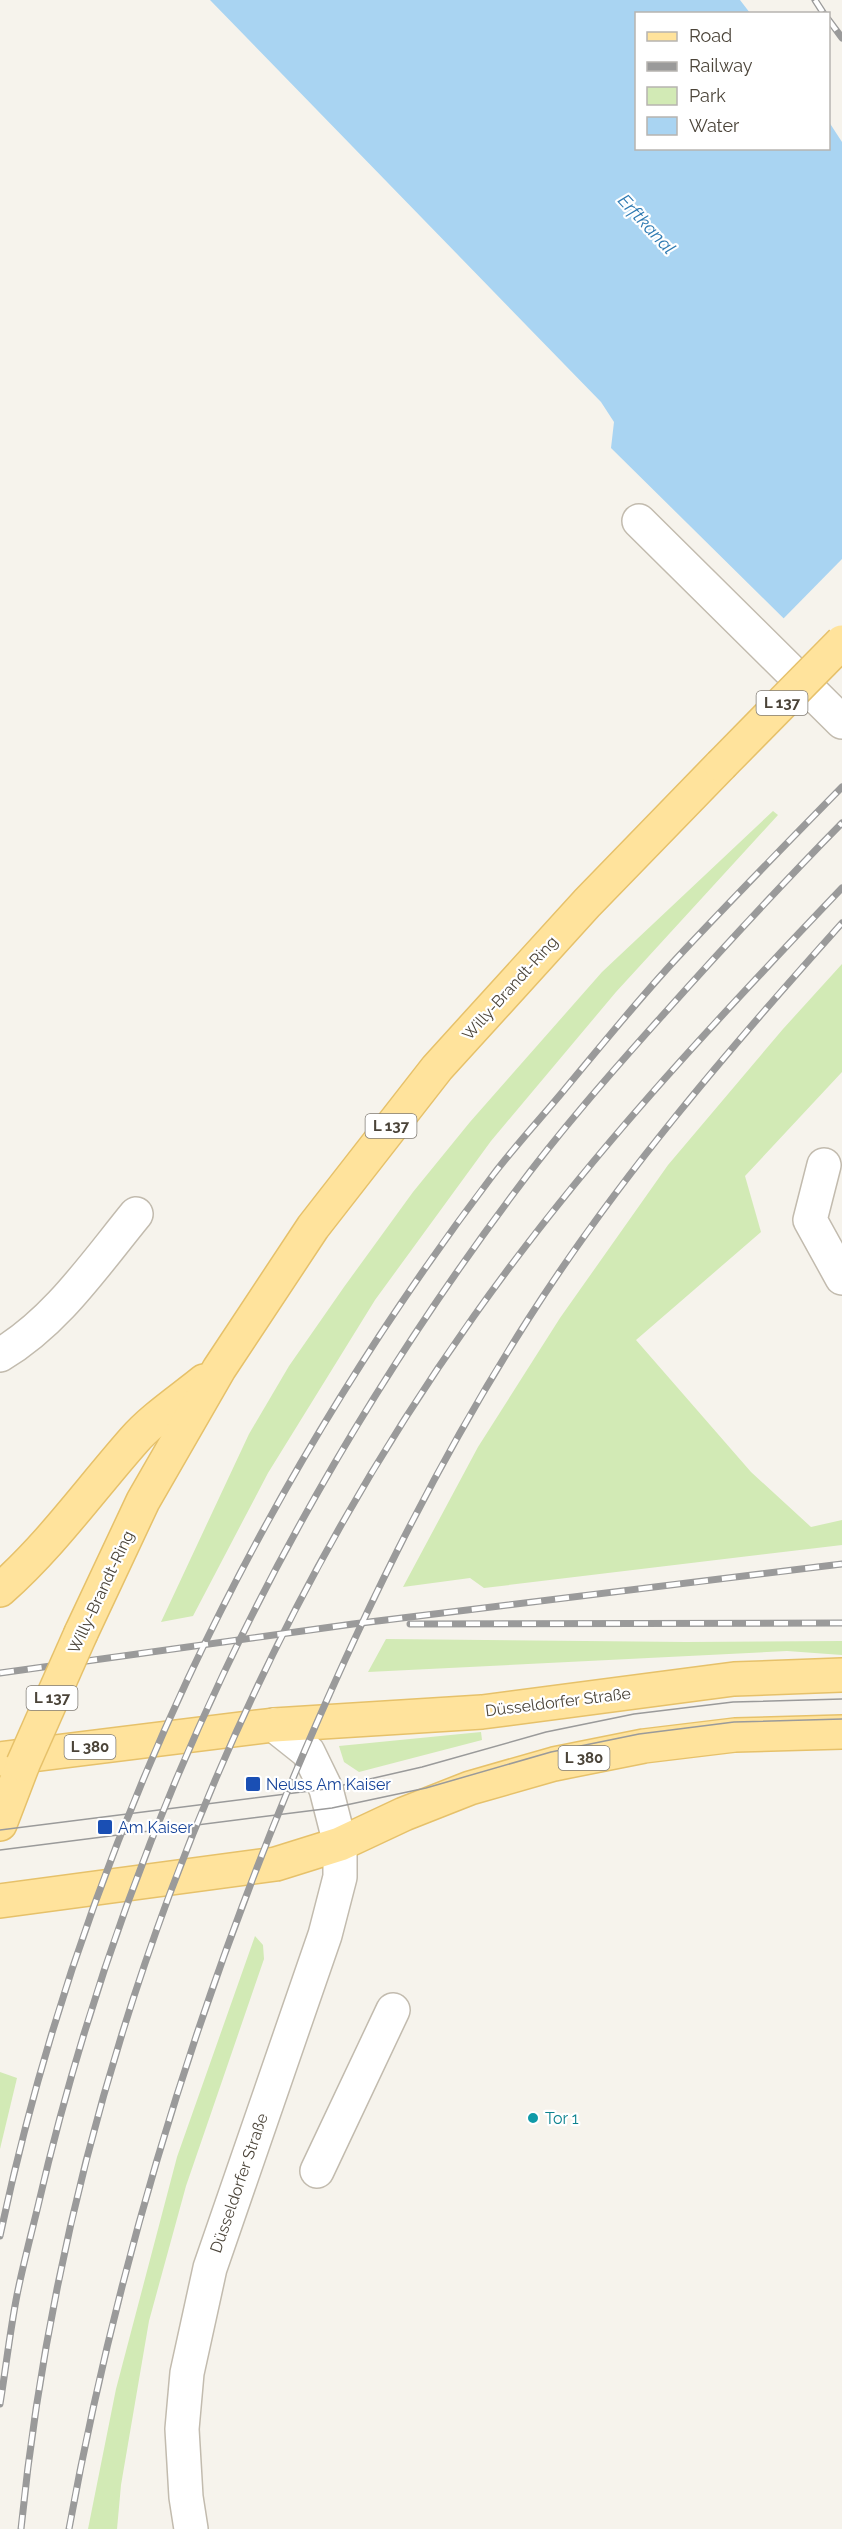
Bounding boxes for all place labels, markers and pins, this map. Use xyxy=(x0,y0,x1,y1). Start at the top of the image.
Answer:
marker: Neuss Am Kaiser xyxy=(244,1775,262,1793)
place label: Neuss Am Kaiser xyxy=(266,1775,391,1794)
marker: Am Kaiser xyxy=(96,1818,114,1836)
place label: Am Kaiser xyxy=(118,1818,193,1837)
place label: Tor 1 xyxy=(545,2109,579,2128)
marker: Tor 1 xyxy=(526,2111,540,2125)

